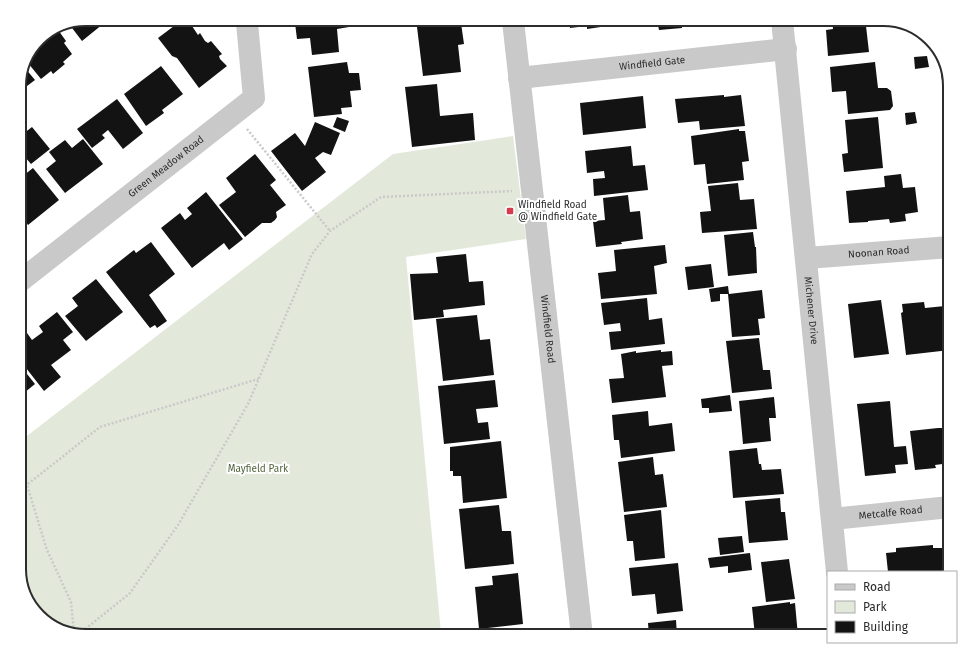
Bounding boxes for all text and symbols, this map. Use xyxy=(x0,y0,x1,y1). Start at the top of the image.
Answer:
street label: Windfield Gate xyxy=(619,54,686,73)
street label: Green Meadow Road xyxy=(126,133,206,200)
place label: Windfield Road @ Windfield Gate xyxy=(518,199,597,223)
marker: Windfield Road @ Windfield Gate xyxy=(505,206,515,216)
street label: Noonan Road xyxy=(848,244,910,261)
street label: Michener Drive xyxy=(802,276,820,345)
street label: Windfield Road xyxy=(538,294,557,364)
park label: Mayfield Park xyxy=(228,463,289,475)
street label: Metcalfe Road xyxy=(858,504,923,522)
legend xyxy=(827,571,957,643)
text: Road xyxy=(863,580,891,594)
text: Park xyxy=(863,600,887,614)
text: Building xyxy=(863,620,909,634)

